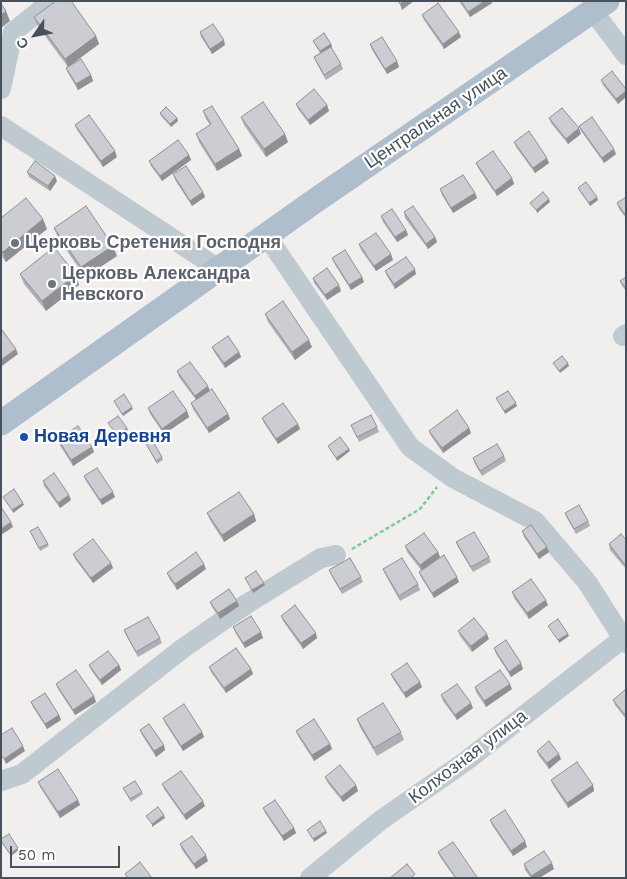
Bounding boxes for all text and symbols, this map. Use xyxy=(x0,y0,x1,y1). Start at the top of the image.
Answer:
north arrow xyxy=(10,10,60,60)
text: С xyxy=(13,35,32,52)
street label: Центральная улица xyxy=(361,62,511,174)
place label: Церковь Сретения Господня xyxy=(25,232,281,254)
marker: Церковь Сретения Господня xyxy=(9,237,21,249)
place label: Церковь Александра Невского xyxy=(62,263,250,306)
marker: Церковь Александра Невского xyxy=(46,278,58,290)
place label: Новая Деревня xyxy=(34,426,171,448)
marker: Новая Деревня xyxy=(18,431,30,443)
street label: Колхозная улица xyxy=(404,705,532,809)
scale bar xyxy=(12,836,122,868)
text: 50 m xyxy=(18,846,55,864)

